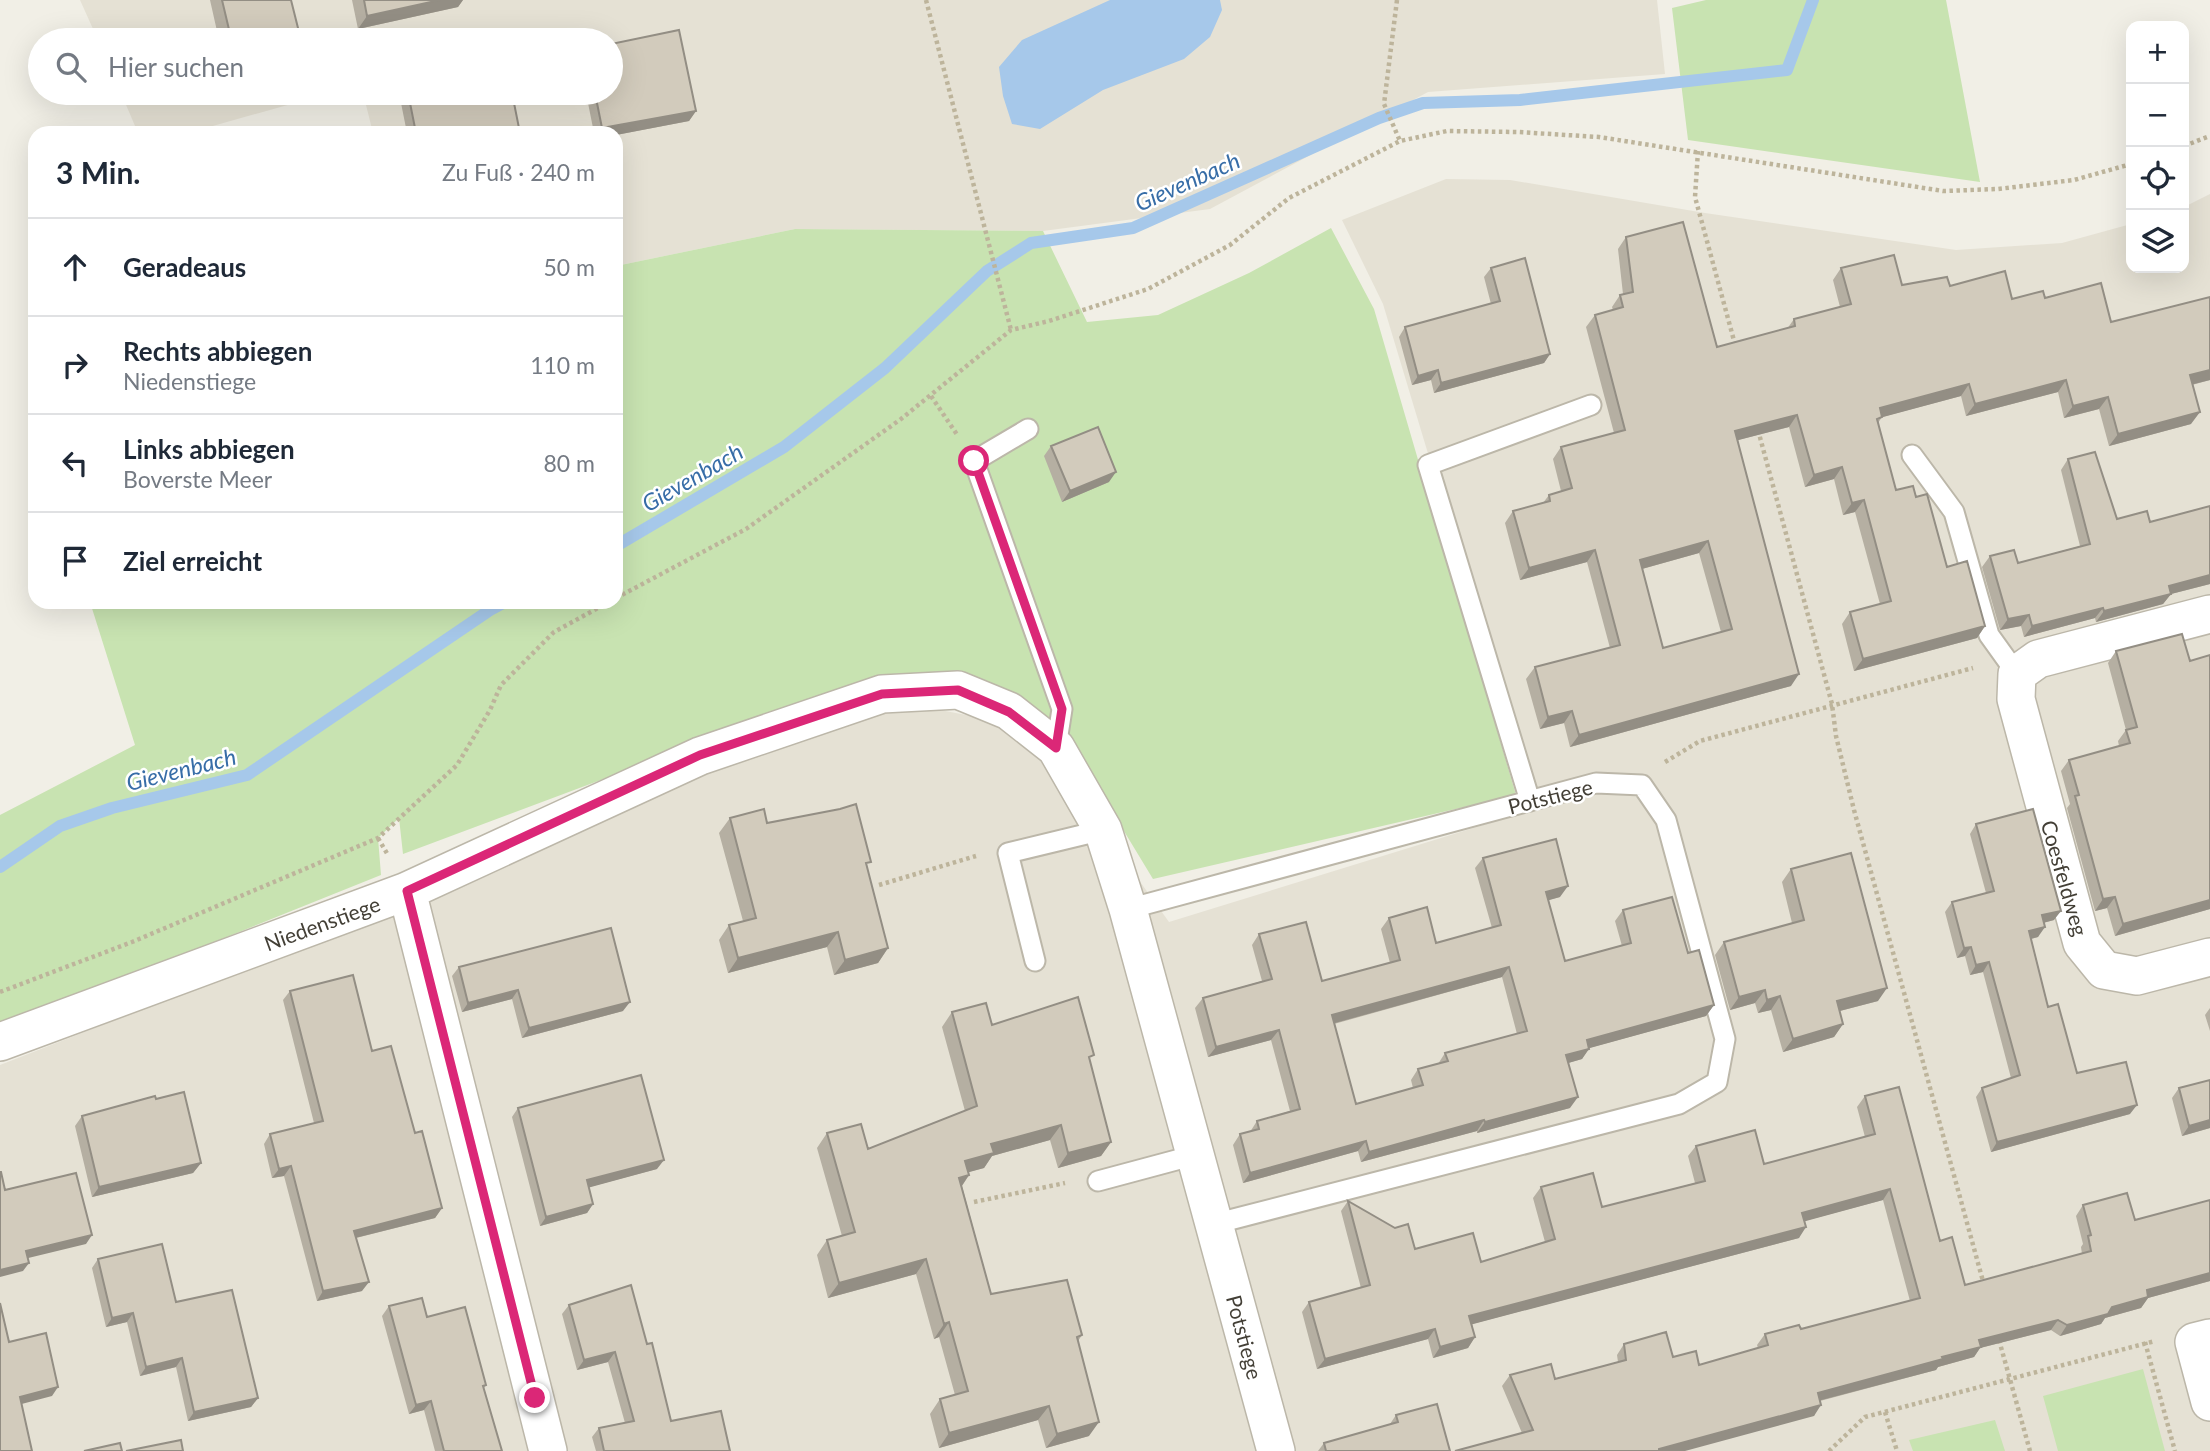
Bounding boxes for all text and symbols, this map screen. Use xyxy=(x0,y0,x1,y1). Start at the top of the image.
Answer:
map controls xyxy=(2126,21,2189,273)
button: + xyxy=(2126,21,2189,84)
search box xyxy=(28,28,623,105)
icon: search xyxy=(52,48,90,86)
text: Hier suchen xyxy=(108,51,244,83)
button: − xyxy=(2126,84,2189,147)
water label: Gievenbach xyxy=(1130,145,1244,217)
button: locate xyxy=(2126,147,2189,210)
text: 3 Min. xyxy=(56,154,141,190)
text: Zu Fuß · 240 m xyxy=(442,158,595,186)
button: layers xyxy=(2126,210,2189,273)
icon: ahead xyxy=(56,248,94,286)
text: Geradeaus xyxy=(123,251,246,283)
text: 50 m xyxy=(544,253,595,281)
text: Rechts abbiegen xyxy=(123,335,312,367)
icon: right xyxy=(56,346,94,384)
text: 110 m xyxy=(530,351,595,379)
text: Niedenstiege xyxy=(123,367,256,395)
text: Links abbiegen xyxy=(123,433,295,465)
water label: Gievenbach xyxy=(636,437,748,517)
icon: left xyxy=(56,444,94,482)
route start xyxy=(958,445,989,476)
text: 80 m xyxy=(544,449,595,477)
text: Boverste Meer xyxy=(123,465,272,493)
icon: arrive xyxy=(56,542,94,580)
text: Ziel erreicht xyxy=(123,545,262,577)
water label: Gievenbach xyxy=(123,742,239,796)
street label: Potstiege xyxy=(1505,773,1595,819)
street label: Coesfeldweg xyxy=(2037,817,2093,939)
street label: Niedenstiege xyxy=(261,890,383,956)
street label: Potstiege xyxy=(1222,1292,1268,1382)
route end xyxy=(519,1382,550,1413)

